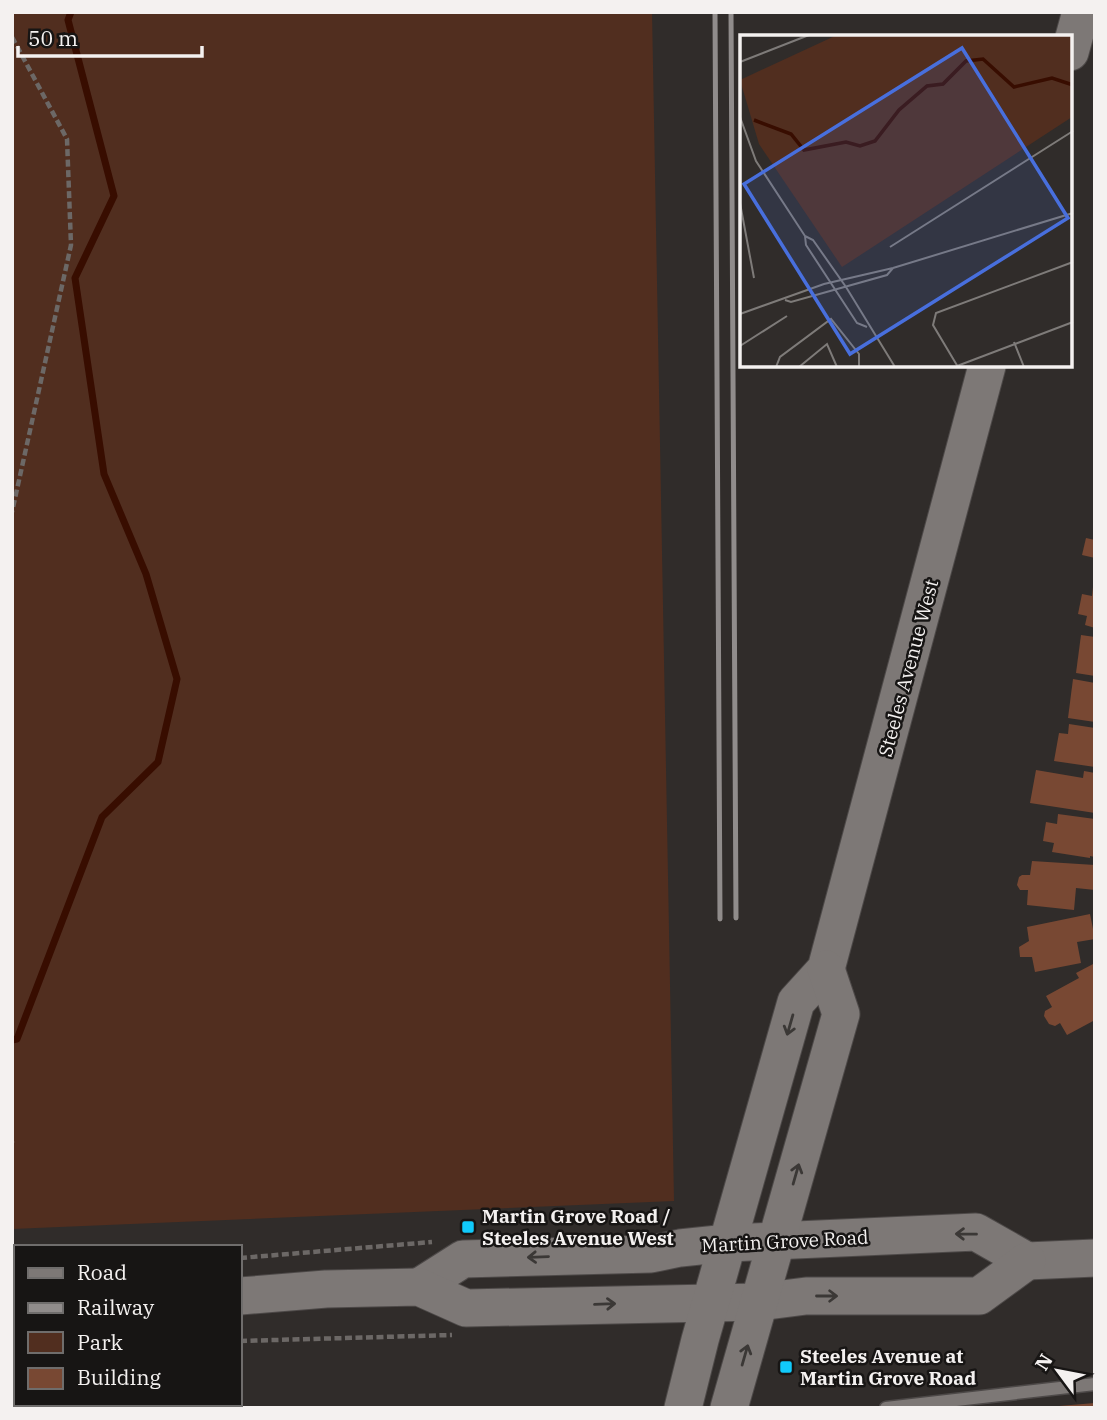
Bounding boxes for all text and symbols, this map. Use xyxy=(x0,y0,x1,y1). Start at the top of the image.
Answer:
scale bar xyxy=(18,14,201,58)
text: 50 m xyxy=(28,24,78,52)
inset map xyxy=(740,35,1072,368)
street label: Steeles Avenue West xyxy=(873,576,943,759)
one-way arrow xyxy=(782,1014,795,1036)
one-way arrow xyxy=(790,1163,803,1186)
place label: Martin Grove Road / Steeles Avenue West xyxy=(482,1204,674,1250)
marker: Martin Grove Road / Steeles Avenue West xyxy=(460,1219,476,1235)
street label: Martin Grove Road xyxy=(701,1225,869,1257)
one-way arrow xyxy=(955,1227,978,1240)
legend xyxy=(14,1245,242,1406)
one-way arrow xyxy=(527,1251,550,1264)
text: Road xyxy=(77,1258,127,1286)
one-way arrow xyxy=(815,1289,838,1303)
text: Railway xyxy=(77,1293,155,1321)
one-way arrow xyxy=(593,1298,616,1311)
text: Park xyxy=(77,1328,124,1356)
north arrow xyxy=(1023,1336,1093,1406)
one-way arrow xyxy=(739,1344,752,1366)
place label: Steeles Avenue at Martin Grove Road xyxy=(800,1344,976,1390)
text: N xyxy=(1029,1349,1058,1375)
marker: Steeles Avenue at Martin Grove Road xyxy=(778,1359,794,1375)
text: Building xyxy=(77,1363,162,1391)

